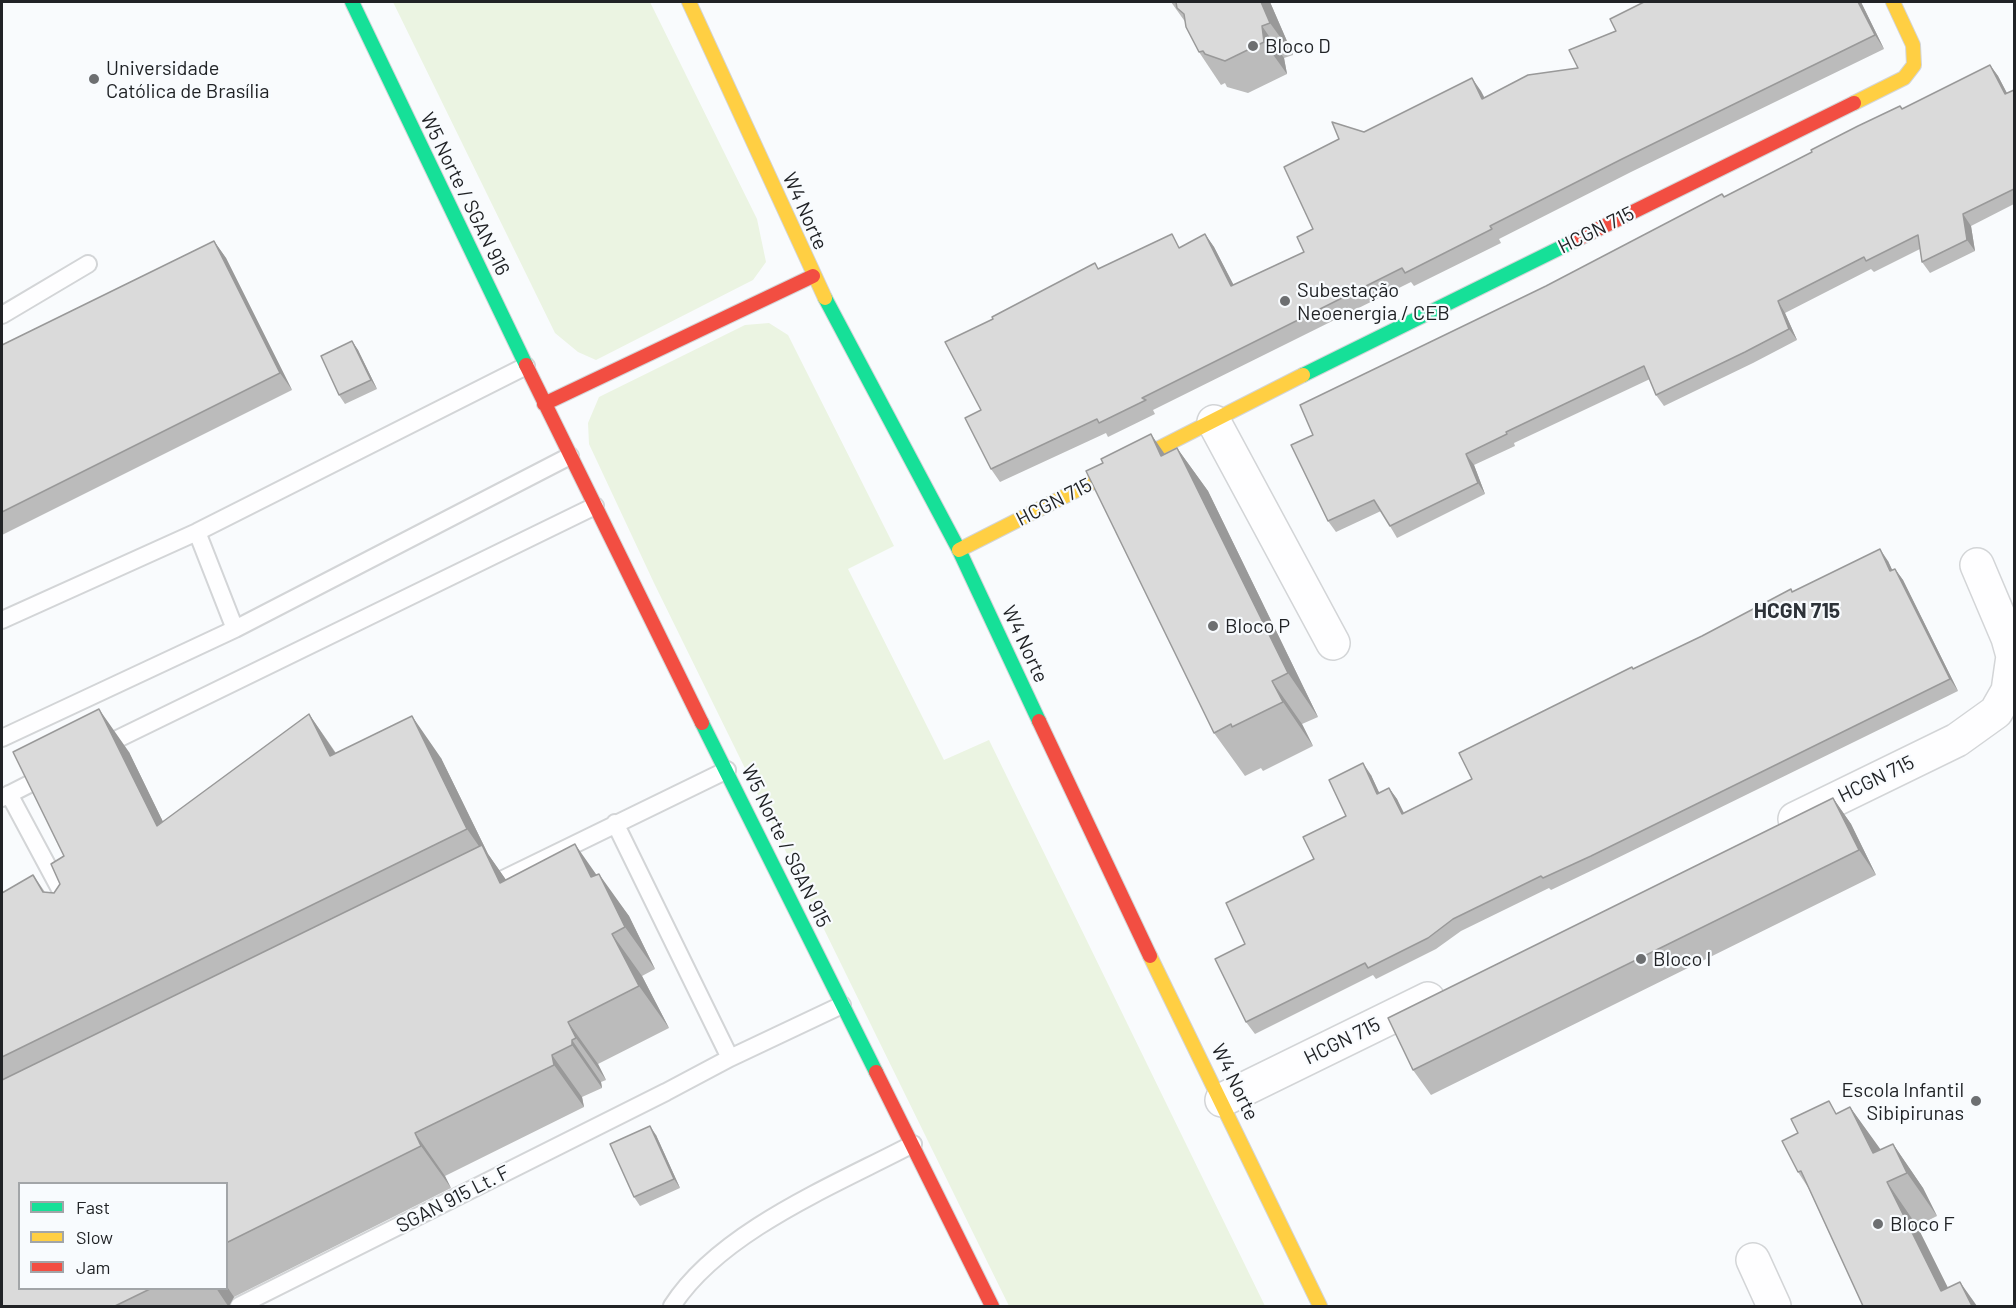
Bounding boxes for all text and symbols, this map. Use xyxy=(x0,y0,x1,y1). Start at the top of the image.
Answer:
place label: Bloco D xyxy=(1265,34,1331,58)
marker: Bloco D xyxy=(1246,39,1260,53)
place label: Universidade Católica de Brasília xyxy=(106,56,270,103)
marker: Universidade Católica de Brasília xyxy=(87,72,101,86)
street label: W5 Norte / SGAN 916 xyxy=(415,109,515,279)
street label: W4 Norte xyxy=(777,169,833,253)
street label: HCGN 715 xyxy=(1554,201,1638,259)
place label: Subestação Neoenergia / CEB xyxy=(1297,278,1450,325)
marker: Subestação Neoenergia / CEB xyxy=(1278,294,1292,308)
street label: HCGN 715 xyxy=(1012,473,1096,531)
district label: HCGN 715 xyxy=(1754,598,1840,624)
street label: W4 Norte xyxy=(997,602,1053,686)
place label: Bloco P xyxy=(1225,614,1290,638)
marker: Bloco P xyxy=(1206,619,1220,633)
street label: HCGN 715 xyxy=(1834,750,1918,808)
street label: W5 Norte / SGAN 915 xyxy=(736,761,836,931)
place label: Bloco I xyxy=(1653,947,1711,971)
marker: Bloco I xyxy=(1634,952,1648,966)
street label: HCGN 715 xyxy=(1300,1012,1384,1070)
street label: W4 Norte xyxy=(1206,1040,1264,1124)
place label: Escola Infantil Sibipirunas xyxy=(1842,1078,1964,1125)
marker: Escola Infantil Sibipirunas xyxy=(1969,1094,1983,1108)
street label: SGAN 915 Lt. F xyxy=(392,1160,514,1238)
legend xyxy=(18,1182,228,1290)
text: Fast xyxy=(76,1196,110,1218)
place label: Bloco F xyxy=(1890,1212,1955,1236)
marker: Bloco F xyxy=(1871,1217,1885,1231)
text: Slow xyxy=(76,1226,113,1248)
text: Jam xyxy=(76,1256,110,1278)

